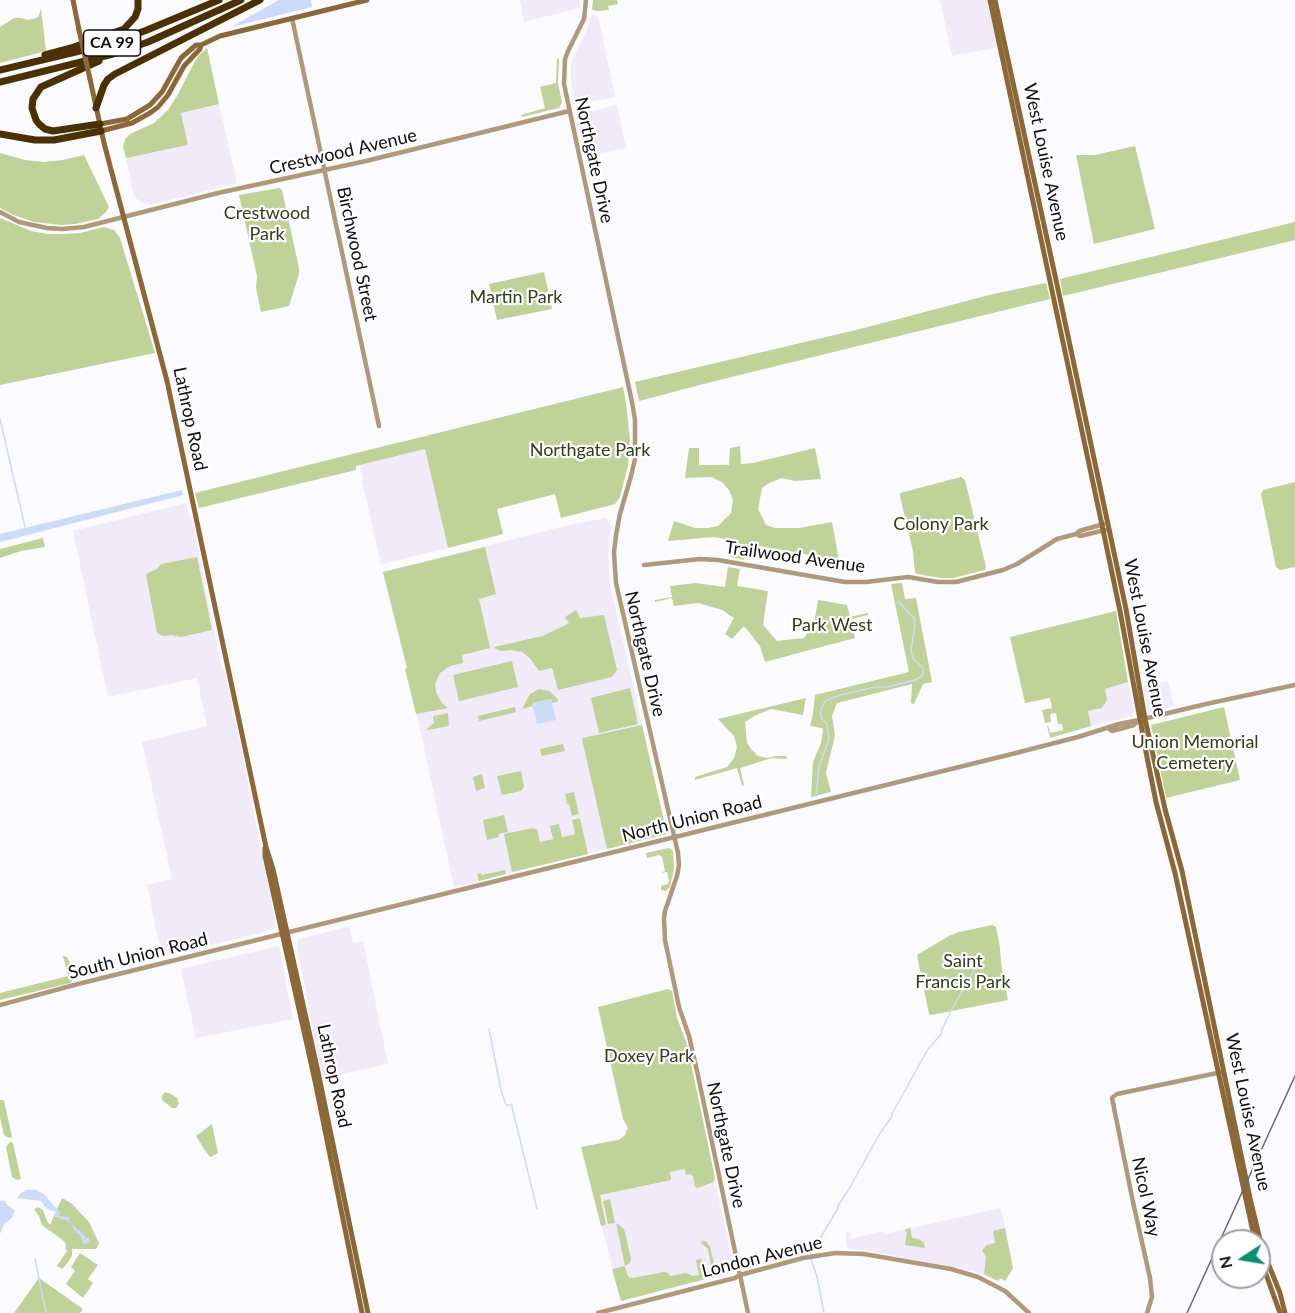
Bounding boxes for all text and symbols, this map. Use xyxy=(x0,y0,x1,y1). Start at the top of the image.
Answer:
road number: CA 99 xyxy=(84,30,140,56)
street label: West Louise Avenue xyxy=(1019,81,1073,243)
street label: Northgate Drive xyxy=(570,95,618,225)
street label: Crestwood Avenue xyxy=(267,125,419,179)
street label: Birchwood Street xyxy=(332,185,382,323)
park label: Crestwood Park xyxy=(224,202,310,244)
park label: Martin Park xyxy=(470,286,562,308)
street label: Lathrop Road xyxy=(168,365,212,473)
park label: Northgate Park xyxy=(530,439,650,461)
park label: Colony Park xyxy=(893,513,989,535)
street label: Trailwood Avenue xyxy=(724,536,866,578)
street label: West Louise Avenue xyxy=(1119,557,1171,719)
street label: Northgate Drive xyxy=(620,589,670,719)
park label: Park West xyxy=(791,614,873,636)
park label: Union Memorial Cemetery xyxy=(1131,731,1259,774)
street label: North Union Road xyxy=(620,791,764,847)
street label: South Union Road xyxy=(66,928,210,984)
park label: Saint Francis Park xyxy=(915,950,1011,992)
street label: Lathrop Road xyxy=(312,1022,356,1130)
street label: West Louise Avenue xyxy=(1221,1031,1275,1193)
park label: Doxey Park xyxy=(604,1045,694,1067)
street label: Northgate Drive xyxy=(702,1080,750,1210)
street label: Nicol Way xyxy=(1127,1155,1165,1239)
north arrow xyxy=(1211,1229,1271,1289)
street label: London Avenue xyxy=(700,1232,824,1282)
text: N xyxy=(1214,1254,1235,1270)

